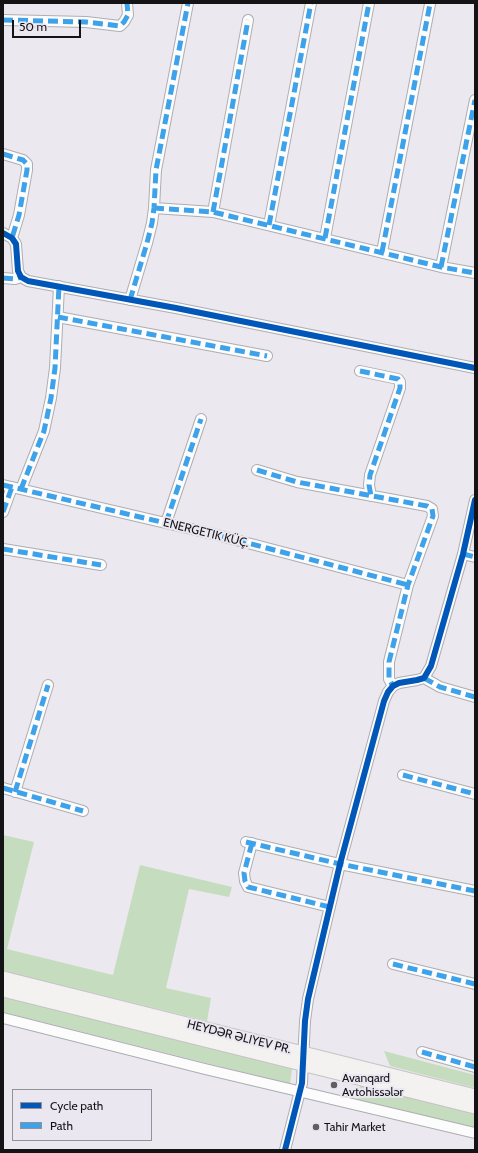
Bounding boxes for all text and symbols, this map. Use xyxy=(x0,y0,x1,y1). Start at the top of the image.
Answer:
scale bar xyxy=(14,12,83,38)
text: 50 m xyxy=(19,19,47,34)
street label: ENERGETIK KÜÇ. xyxy=(162,515,250,551)
street label: HEYDƏR ƏLIYEV PR. xyxy=(186,1017,292,1057)
place label: Avanqard Avtohissələr xyxy=(342,1071,403,1099)
marker: Avanqard Avtohissələr xyxy=(329,1080,339,1090)
legend xyxy=(12,1089,152,1141)
text: Cycle path xyxy=(50,1098,103,1113)
text: Path xyxy=(50,1118,73,1133)
place label: Tahir Market xyxy=(324,1120,385,1134)
marker: Tahir Market xyxy=(311,1122,321,1132)

